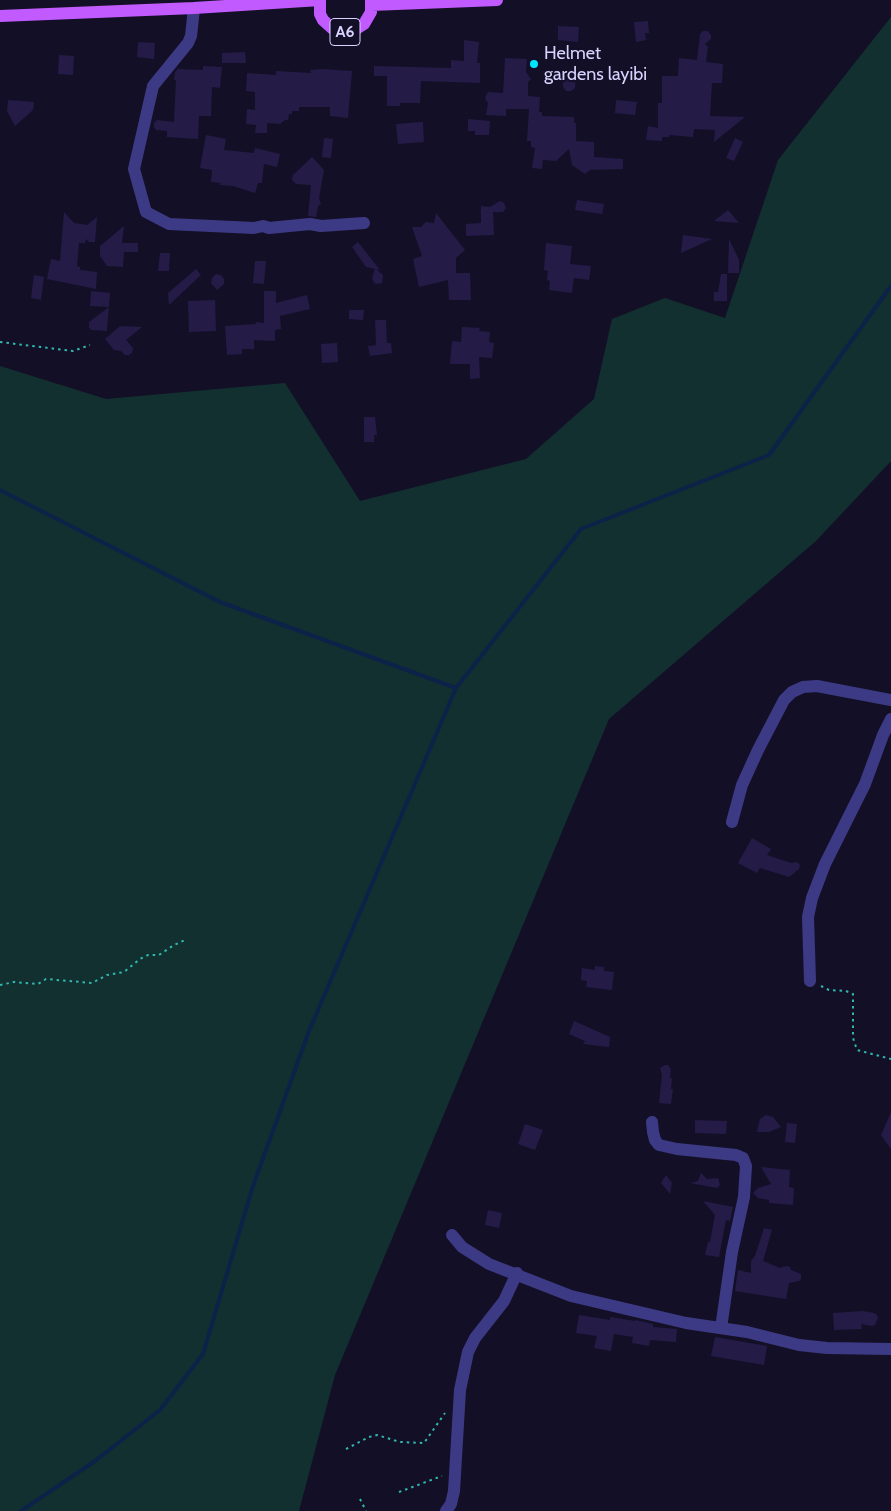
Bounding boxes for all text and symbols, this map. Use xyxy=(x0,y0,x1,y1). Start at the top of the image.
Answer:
road number: A6 xyxy=(330,18,360,46)
place label: Helmet gardens layibi xyxy=(544,43,647,86)
marker: Helmet gardens layibi xyxy=(528,58,540,70)

